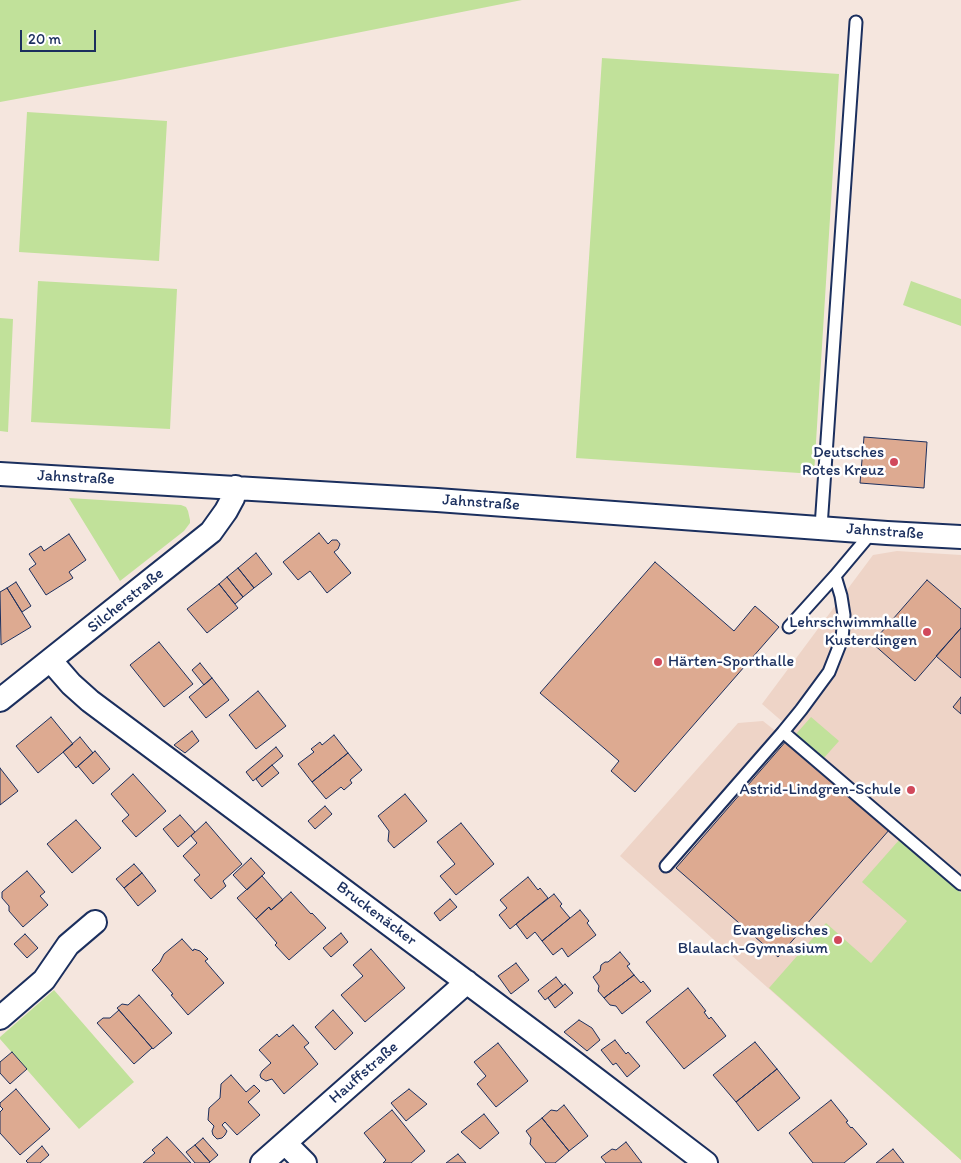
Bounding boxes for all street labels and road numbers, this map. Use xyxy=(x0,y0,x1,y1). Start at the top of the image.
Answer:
street label: Jahnstraße xyxy=(37,466,115,490)
street label: Jahnstraße xyxy=(442,491,520,515)
street label: Jahnstraße xyxy=(846,520,924,544)
street label: Silcherstraße xyxy=(84,564,168,638)
street label: Bruckenäcker xyxy=(332,878,420,950)
street label: Hauffstraße xyxy=(326,1038,402,1108)

